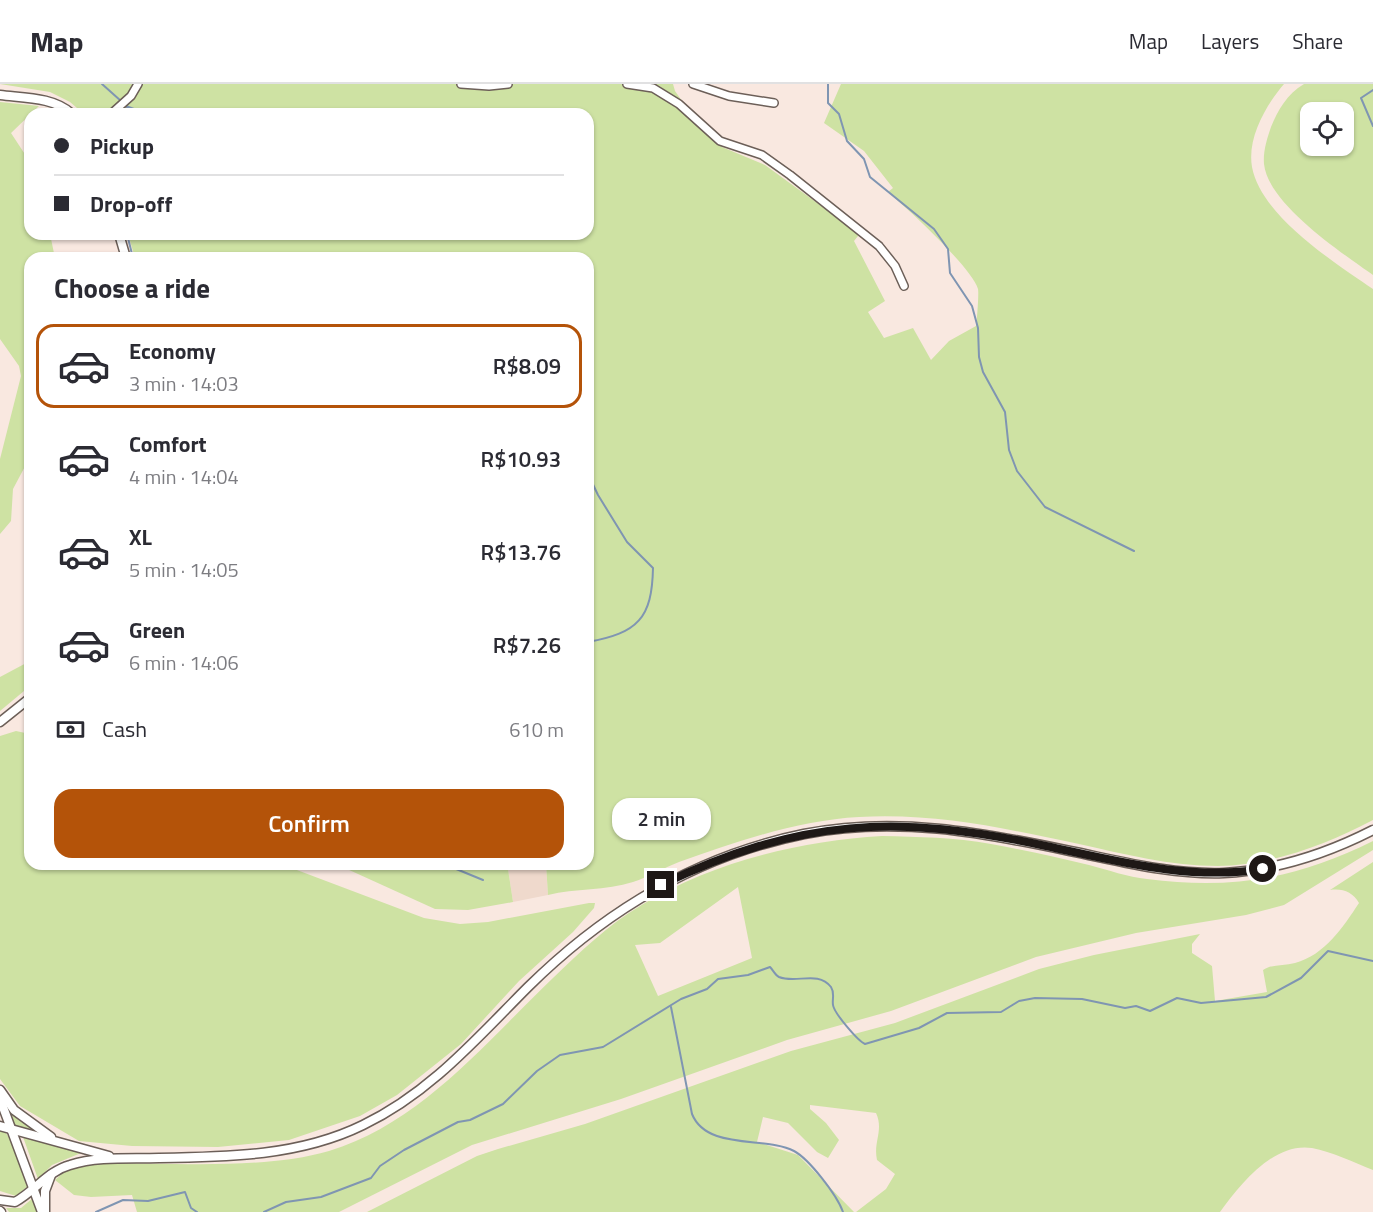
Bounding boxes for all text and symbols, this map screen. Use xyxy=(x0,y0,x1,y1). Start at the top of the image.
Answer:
text: Map xyxy=(30,20,84,63)
text: Map xyxy=(1129,25,1168,57)
text: Layers xyxy=(1201,25,1259,57)
text: Share xyxy=(1292,25,1343,57)
map controls xyxy=(1300,102,1354,156)
button: locate xyxy=(1300,102,1354,156)
text: Pickup xyxy=(90,129,154,163)
text: Drop-off xyxy=(90,187,172,221)
text: Choose a ride xyxy=(54,267,210,308)
text: Economy xyxy=(129,334,216,368)
icon: car xyxy=(57,339,111,393)
text: R$8.09 xyxy=(493,349,561,383)
text: 3 min · 14:03 xyxy=(129,368,239,399)
text: Comfort xyxy=(129,427,207,461)
icon: car xyxy=(57,432,111,486)
text: R$10.93 xyxy=(481,442,561,476)
text: 4 min · 14:04 xyxy=(129,461,239,492)
text: XL xyxy=(129,520,152,554)
icon: car xyxy=(57,525,111,579)
text: R$13.76 xyxy=(481,535,561,569)
text: 5 min · 14:05 xyxy=(129,554,239,585)
text: Green xyxy=(129,613,185,647)
icon: car xyxy=(57,618,111,672)
text: R$7.26 xyxy=(493,628,561,662)
text: 6 min · 14:06 xyxy=(129,647,239,678)
text: Cash xyxy=(102,712,147,746)
icon: cash xyxy=(54,713,87,746)
text: 610 m xyxy=(509,714,564,745)
button: Confirm xyxy=(54,789,564,858)
callout: 2 min xyxy=(612,798,710,840)
text: 2 min xyxy=(637,803,686,834)
route start xyxy=(1249,855,1276,882)
route end xyxy=(647,871,674,898)

